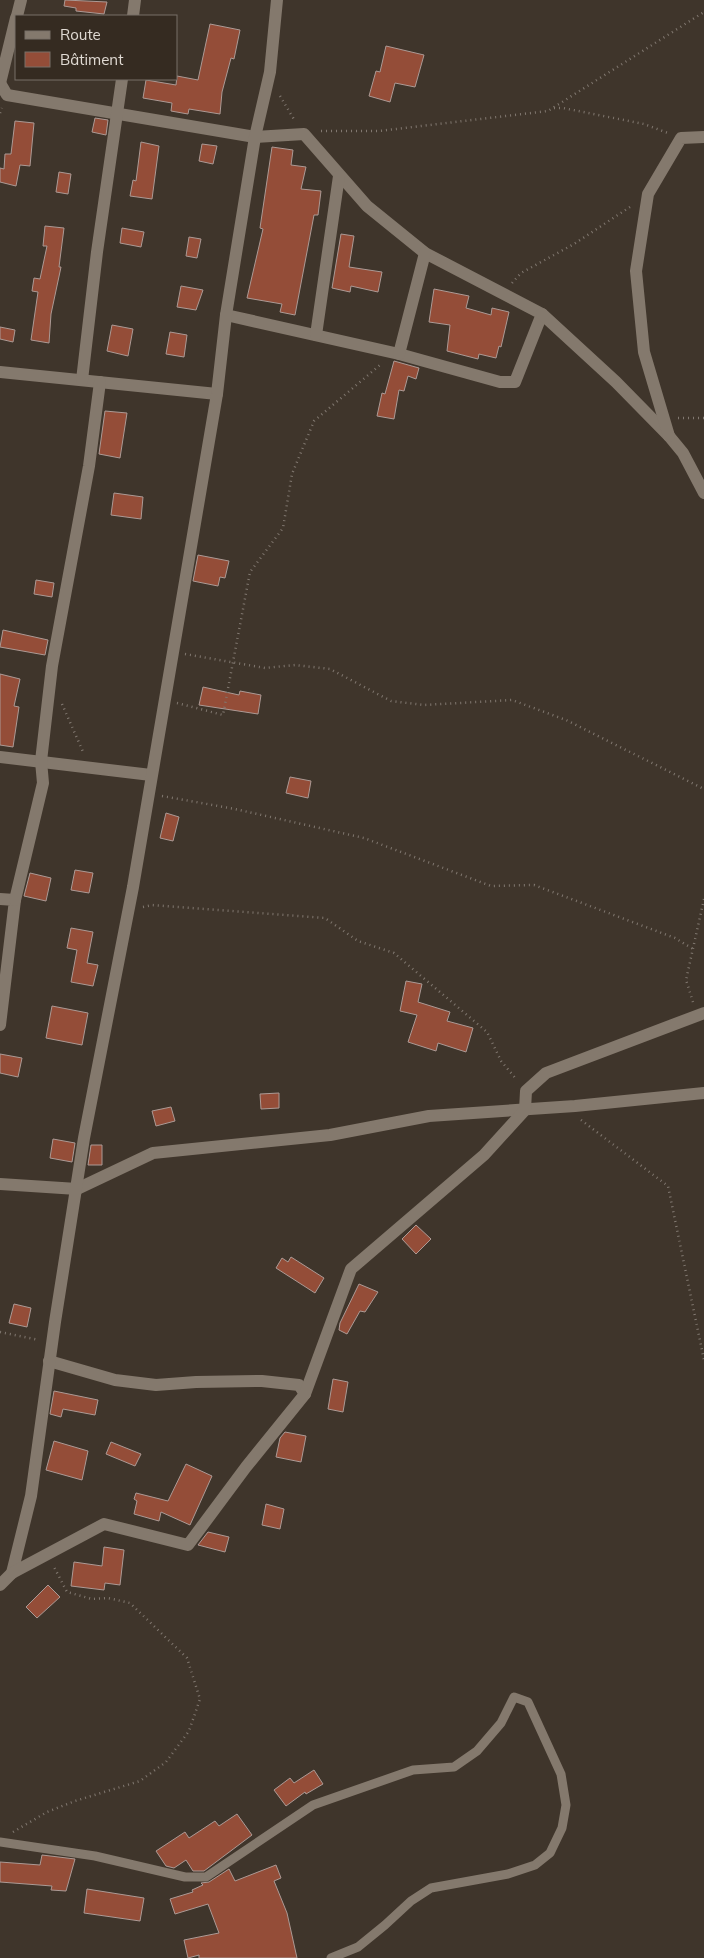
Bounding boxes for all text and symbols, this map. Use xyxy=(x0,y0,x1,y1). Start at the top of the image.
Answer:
legend xyxy=(15,15,178,80)
text: Route xyxy=(60,25,101,44)
text: Bâtiment xyxy=(60,50,123,69)

